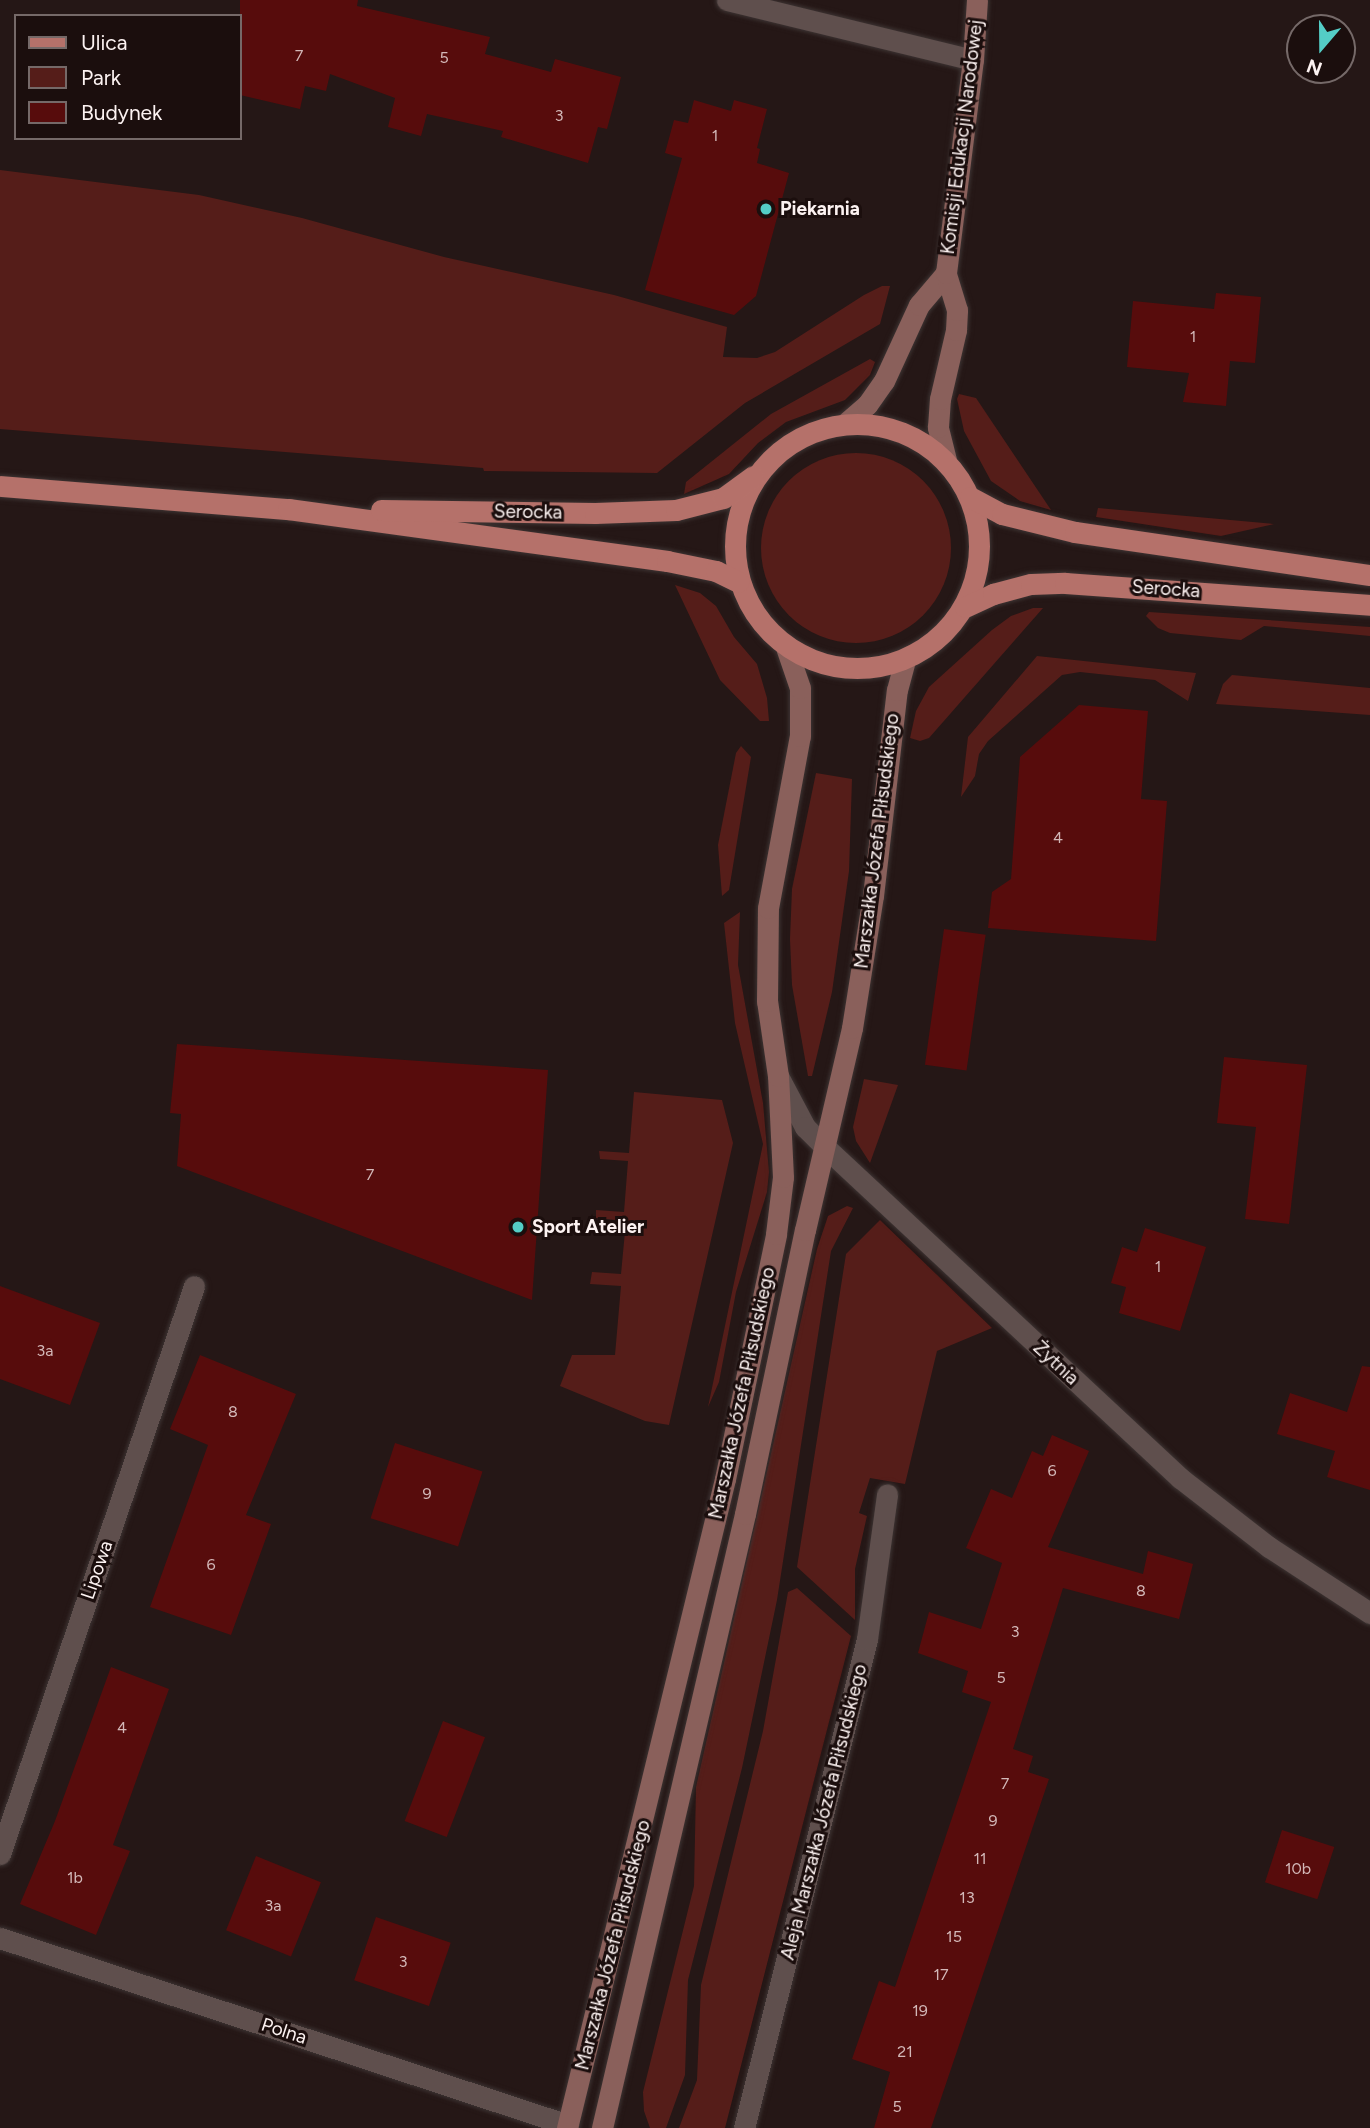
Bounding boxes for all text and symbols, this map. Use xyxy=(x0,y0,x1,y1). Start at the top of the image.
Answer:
legend xyxy=(14,14,242,140)
north arrow xyxy=(1286,14,1356,84)
street label: Komisji Edukacji Narodowej xyxy=(936,18,988,256)
text: Ulica xyxy=(81,30,127,55)
house number: 7 xyxy=(295,46,303,66)
house number: 5 xyxy=(439,48,449,68)
text: N xyxy=(1303,54,1325,81)
text: Park xyxy=(81,65,121,90)
text: Budynek xyxy=(81,100,162,125)
house number: 3 xyxy=(555,106,563,126)
house number: 1 xyxy=(712,126,718,146)
place label: Piekarnia xyxy=(780,198,860,220)
marker: Piekarnia xyxy=(758,201,774,217)
house number: 1 xyxy=(1190,327,1196,347)
street label: Serocka xyxy=(494,500,562,524)
street label: Serocka xyxy=(1131,575,1201,603)
street label: Marszałka Józefa Piłsudskiego xyxy=(850,712,904,970)
house number: 4 xyxy=(1053,828,1063,848)
house number: 7 xyxy=(366,1165,374,1185)
place label: Sport Atelier xyxy=(532,1216,644,1238)
marker: Sport Atelier xyxy=(510,1219,526,1235)
house number: 1 xyxy=(1155,1257,1161,1277)
street label: Marszałka Józefa Piłsudskiego xyxy=(704,1265,780,1521)
street label: Żytnia xyxy=(1028,1336,1084,1390)
house number: 3a xyxy=(37,1341,53,1361)
house number: 8 xyxy=(228,1402,238,1422)
house number: 6 xyxy=(1047,1461,1057,1481)
house number: 9 xyxy=(422,1484,432,1504)
street label: Lipowa xyxy=(76,1538,118,1602)
house number: 6 xyxy=(206,1555,216,1575)
house number: 8 xyxy=(1136,1581,1146,1601)
house number: 3 xyxy=(1011,1622,1019,1642)
street label: Aleja Marszałka Józefa Piłsudskiego xyxy=(776,1662,872,1962)
house number: 5 xyxy=(996,1668,1006,1688)
house number: 4 xyxy=(117,1718,127,1738)
house number: 7 xyxy=(1001,1774,1009,1794)
house number: 9 xyxy=(988,1811,998,1831)
street label: Marszałka Józefa Piłsudskiego xyxy=(571,1818,655,2072)
house number: 11 xyxy=(973,1849,987,1869)
house number: 10b xyxy=(1285,1859,1311,1879)
house number: 1b xyxy=(67,1868,83,1888)
house number: 13 xyxy=(959,1888,975,1908)
house number: 3a xyxy=(265,1896,281,1916)
house number: 15 xyxy=(946,1927,962,1947)
house number: 3 xyxy=(399,1952,407,1972)
house number: 17 xyxy=(933,1965,949,1985)
house number: 19 xyxy=(912,2001,928,2021)
street label: Polna xyxy=(258,2013,310,2049)
house number: 21 xyxy=(897,2042,913,2062)
house number: 5 xyxy=(892,2097,902,2117)

